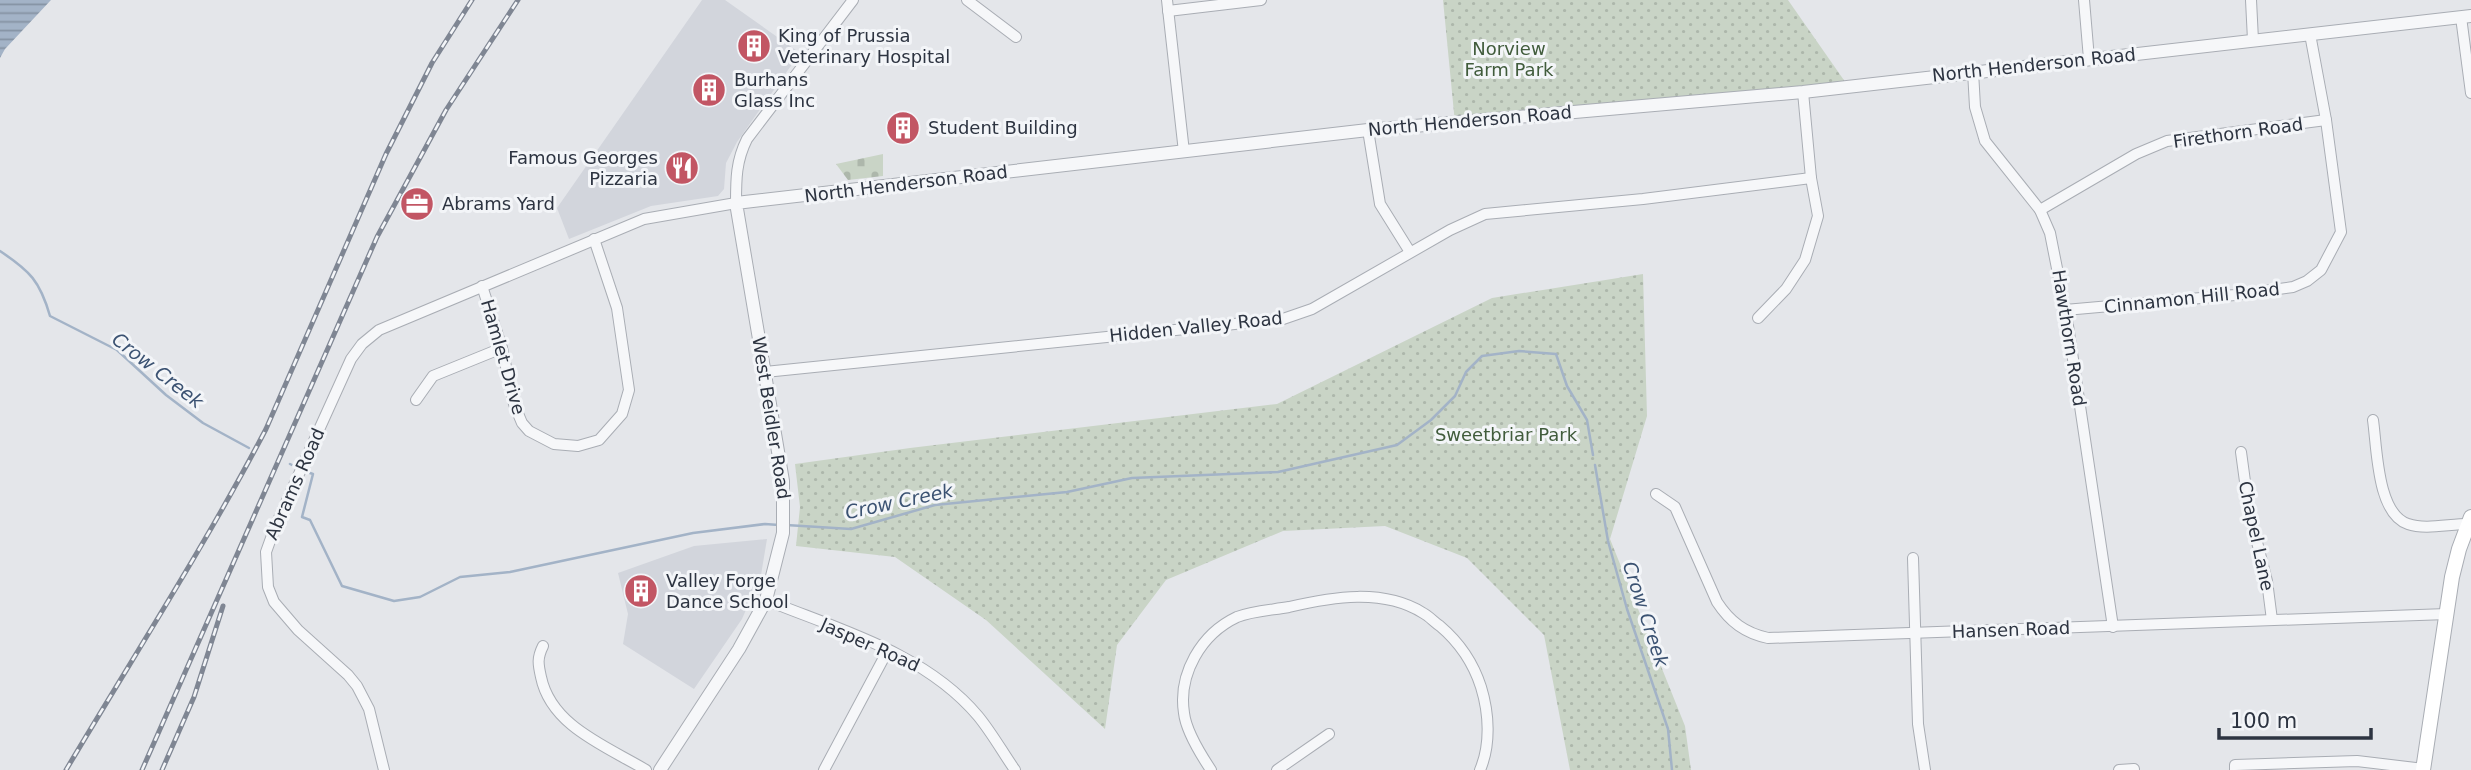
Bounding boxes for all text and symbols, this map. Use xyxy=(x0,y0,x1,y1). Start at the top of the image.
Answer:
place label: King of Prussia Veterinary Hospital xyxy=(778,25,950,67)
building icon: King of Prussia Veterinary Hospital xyxy=(735,27,773,65)
park label: Norview Farm Park xyxy=(1465,38,1554,80)
street label: North Henderson Road xyxy=(1931,43,2137,86)
place label: Burhans Glass Inc xyxy=(734,69,815,111)
building icon: Burhans Glass Inc xyxy=(690,71,728,109)
street label: North Henderson Road xyxy=(1367,101,1573,140)
building icon: Student Building xyxy=(884,109,922,147)
street label: Firethorn Road xyxy=(2172,113,2304,152)
place label: Student Building xyxy=(928,117,1078,138)
place label: Famous Georges Pizzaria xyxy=(508,147,658,189)
restaurant icon: Famous Georges Pizzaria xyxy=(663,149,701,187)
street label: North Henderson Road xyxy=(803,161,1009,206)
office icon: Abrams Yard xyxy=(398,185,436,223)
place label: Abrams Yard xyxy=(442,193,555,214)
street label: Hawthorn Road xyxy=(2048,268,2091,408)
street label: Cinnamon Hill Road xyxy=(2103,278,2281,317)
street label: Hamlet Drive xyxy=(477,297,530,417)
street label: Hidden Valley Road xyxy=(1108,307,1284,346)
water label: Crow Creek xyxy=(108,328,209,413)
street label: West Beidler Road xyxy=(748,335,795,501)
park label: Sweetbriar Park xyxy=(1435,424,1578,445)
street label: Abrams Road xyxy=(261,425,329,543)
water label: Crow Creek xyxy=(843,479,956,523)
street label: Chapel Lane xyxy=(2235,479,2278,593)
water label: Crow Creek xyxy=(1619,558,1674,671)
place label: Valley Forge Dance School xyxy=(666,570,789,612)
building icon: Valley Forge Dance School xyxy=(622,572,660,610)
street label: Jasper Road xyxy=(816,613,923,676)
street label: Hansen Road xyxy=(1951,617,2071,642)
scale bar xyxy=(2219,696,2371,740)
text: 100 m xyxy=(2230,709,2297,733)

